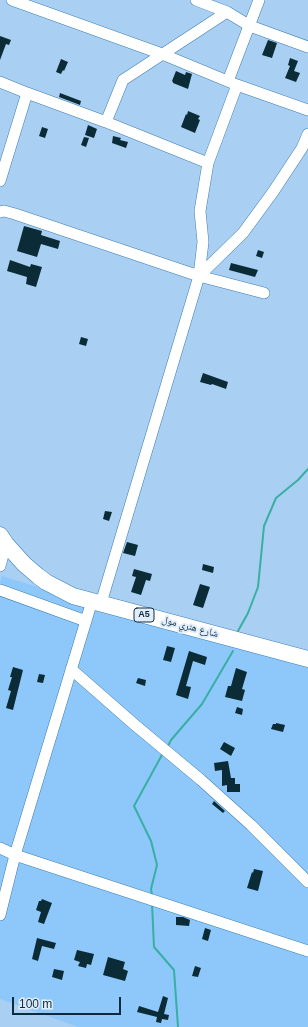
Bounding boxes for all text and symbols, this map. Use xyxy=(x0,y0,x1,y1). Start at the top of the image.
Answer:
road number: A5 xyxy=(134,608,154,622)
street label: شارع هنري مول xyxy=(160,614,220,640)
scale bar xyxy=(14,989,123,1015)
text: 100 m xyxy=(19,997,52,1011)

